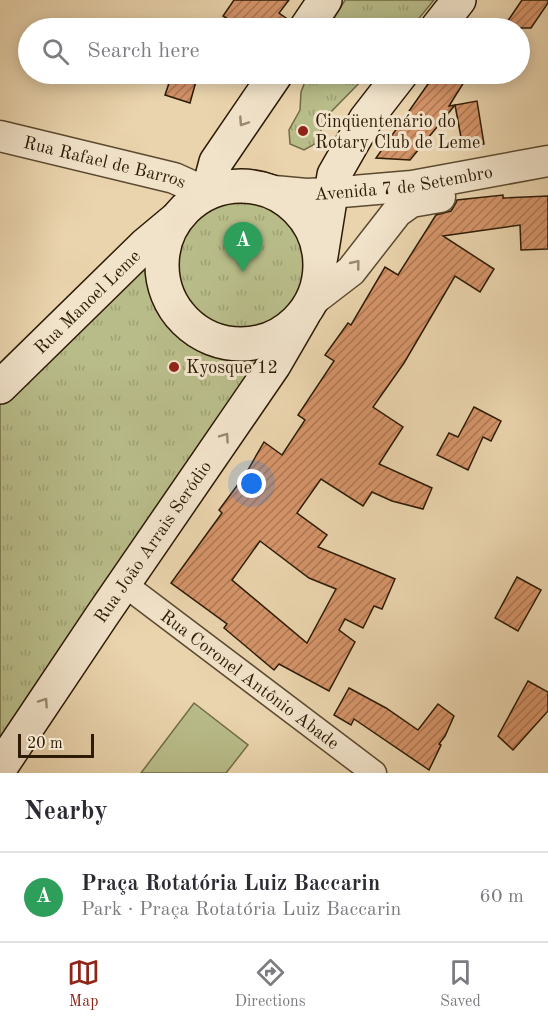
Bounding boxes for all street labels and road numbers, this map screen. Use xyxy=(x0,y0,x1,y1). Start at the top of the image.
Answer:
street label: Rua Rafael de Barros xyxy=(22,134,189,192)
street label: Avenida 7 de Setembro xyxy=(314,163,494,204)
street label: Rua Manoel Leme xyxy=(31,247,144,358)
street label: Rua João Arrais Seródio xyxy=(92,458,215,627)
street label: Rua Coronel Antônio Abade xyxy=(157,607,342,753)

